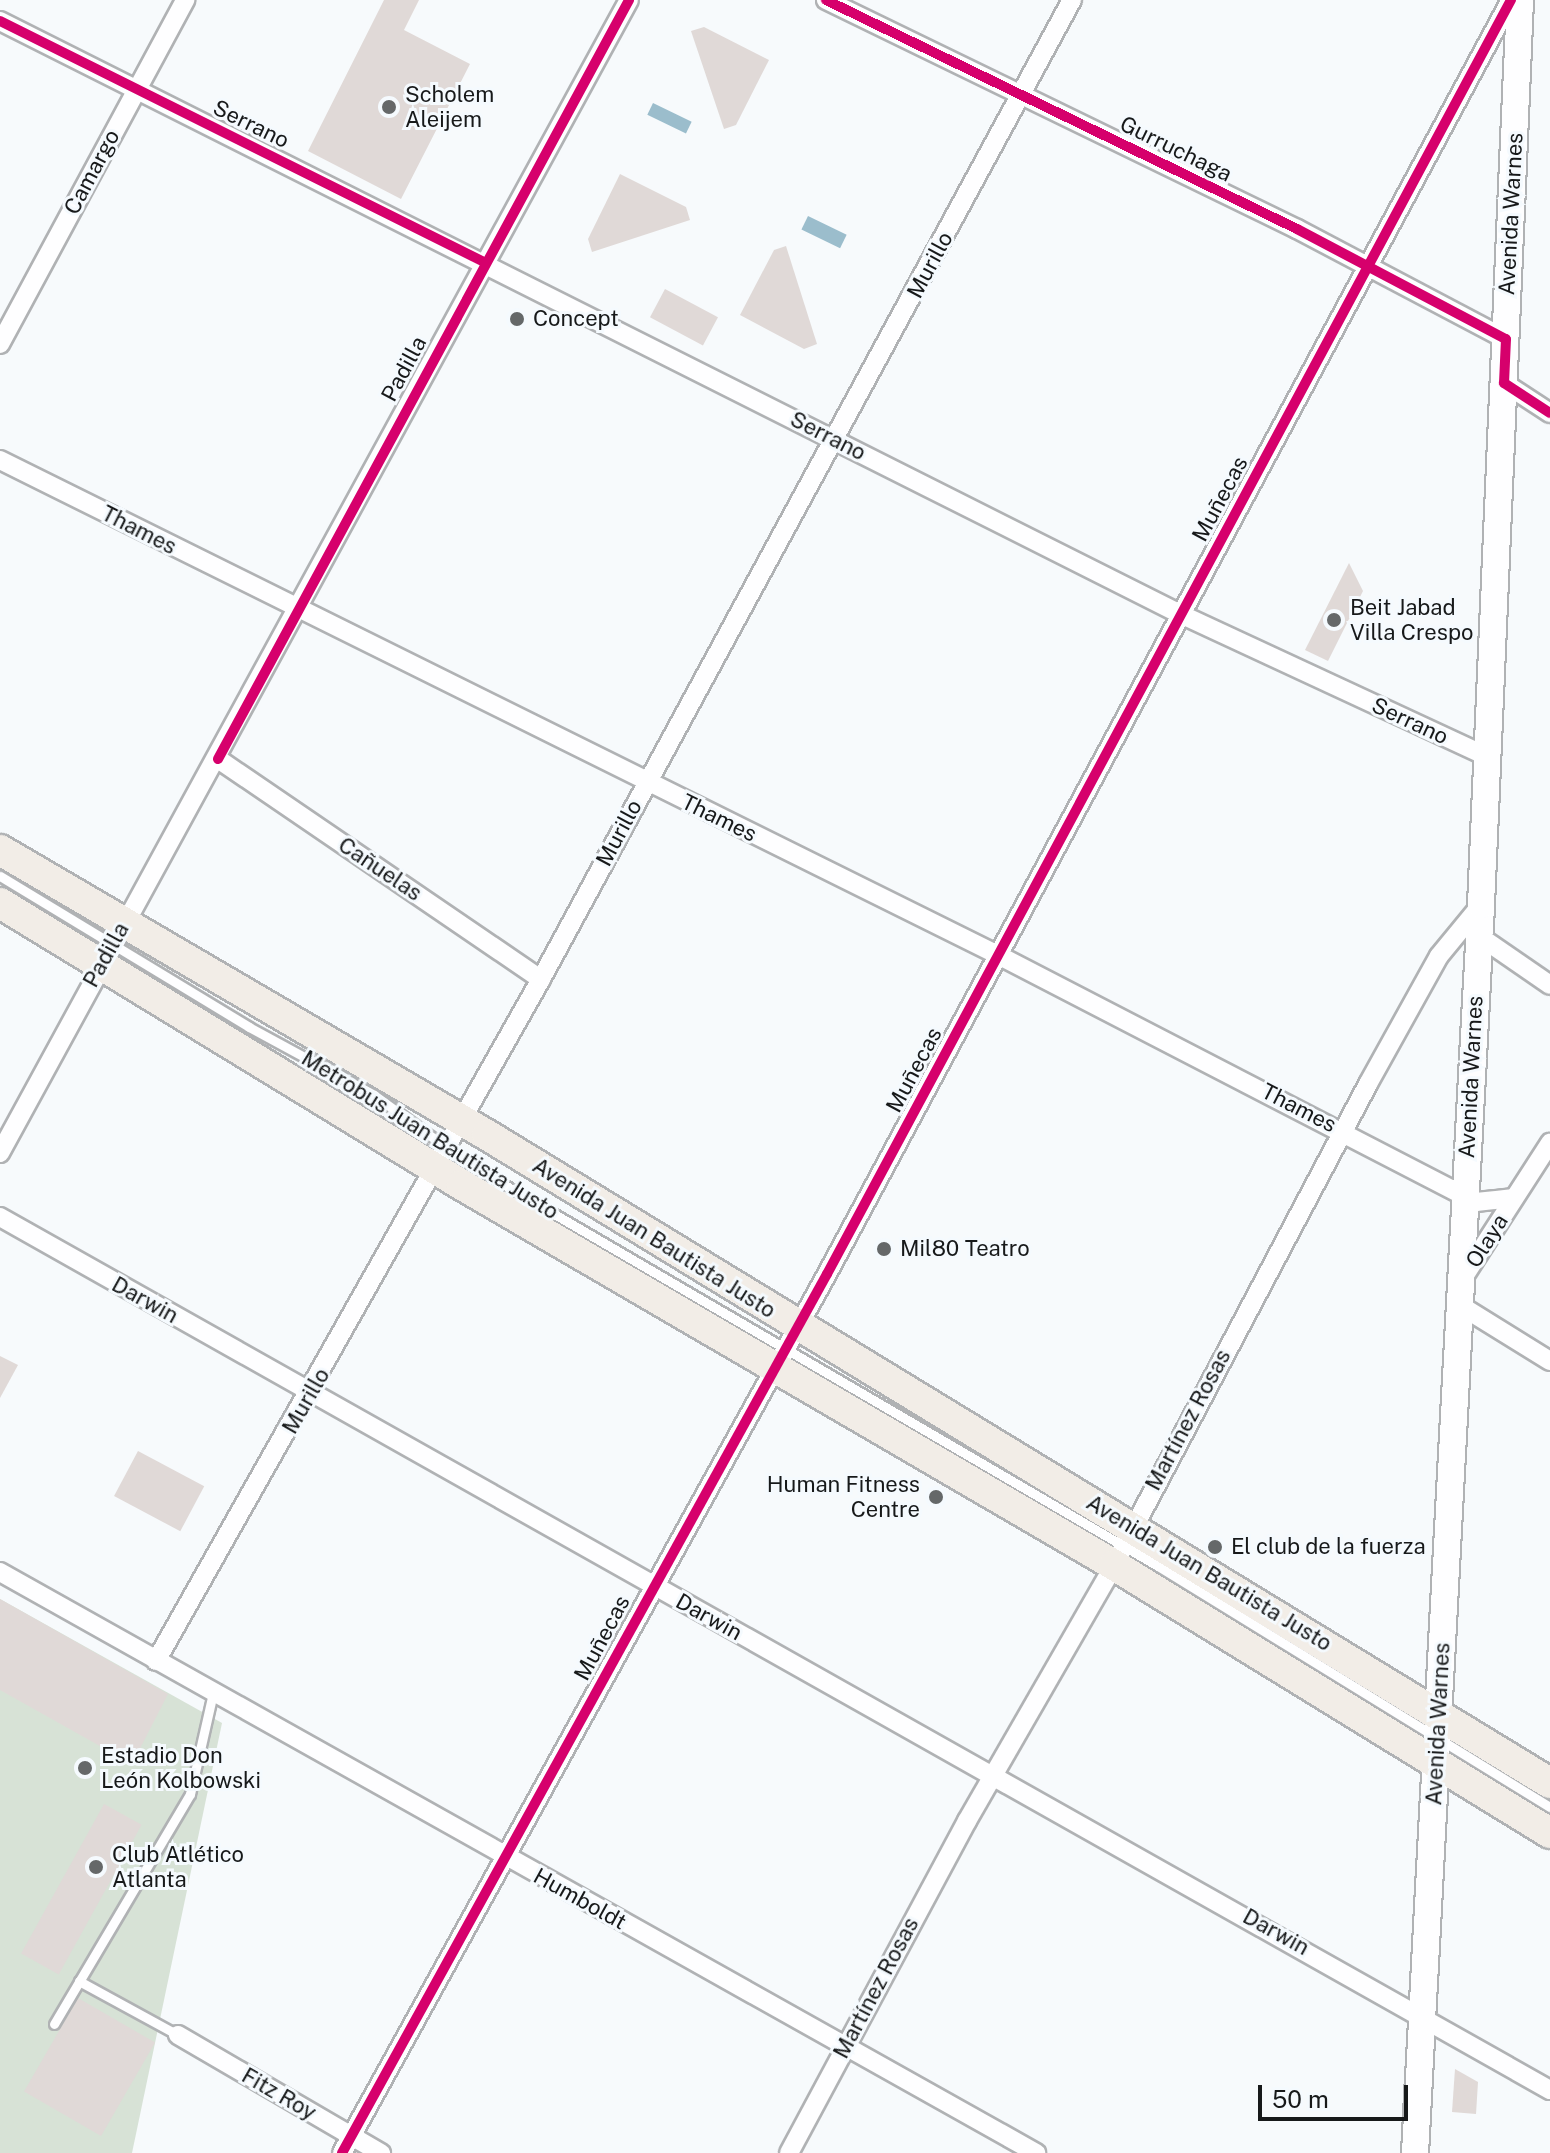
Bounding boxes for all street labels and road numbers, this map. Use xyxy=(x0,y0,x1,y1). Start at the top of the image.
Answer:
street label: Serrano xyxy=(209,94,293,154)
street label: Gurruchaga xyxy=(1116,111,1236,187)
street label: Camargo xyxy=(59,125,125,219)
street label: Avenida Warnes xyxy=(1494,132,1528,296)
street label: Murillo xyxy=(902,227,958,303)
street label: Padilla xyxy=(376,332,432,406)
street label: Serrano xyxy=(786,406,870,466)
street label: Muñecas xyxy=(1187,452,1253,546)
street label: Thames xyxy=(97,500,181,560)
street label: Serrano xyxy=(1368,692,1452,750)
street label: Thames xyxy=(677,789,761,847)
street label: Murillo xyxy=(591,795,647,871)
street label: Cañuelas xyxy=(333,832,427,906)
street label: Padilla xyxy=(78,918,134,992)
street label: Avenida Warnes xyxy=(1454,995,1488,1159)
street label: Muñecas xyxy=(881,1023,947,1117)
street label: Metrobus Juan Bautista Justo xyxy=(297,1045,563,1225)
street label: Thames xyxy=(1257,1078,1341,1138)
street label: Avenida Juan Bautista Justo xyxy=(528,1152,780,1324)
street label: Olaya xyxy=(1460,1209,1514,1273)
street label: Darwin xyxy=(107,1271,183,1329)
street label: Martínez Rosas xyxy=(1140,1345,1236,1495)
street label: Murillo xyxy=(277,1363,335,1439)
street label: Avenida Juan Bautista Justo xyxy=(1082,1489,1336,1657)
street label: Darwin xyxy=(671,1588,747,1646)
street label: Muñecas xyxy=(569,1591,635,1685)
street label: Avenida Warnes xyxy=(1421,1642,1455,1806)
street label: Humboldt xyxy=(529,1863,631,1935)
street label: Darwin xyxy=(1238,1903,1314,1961)
street label: Martínez Rosas xyxy=(828,1913,924,2063)
street label: Fitz Roy xyxy=(237,2062,321,2126)

